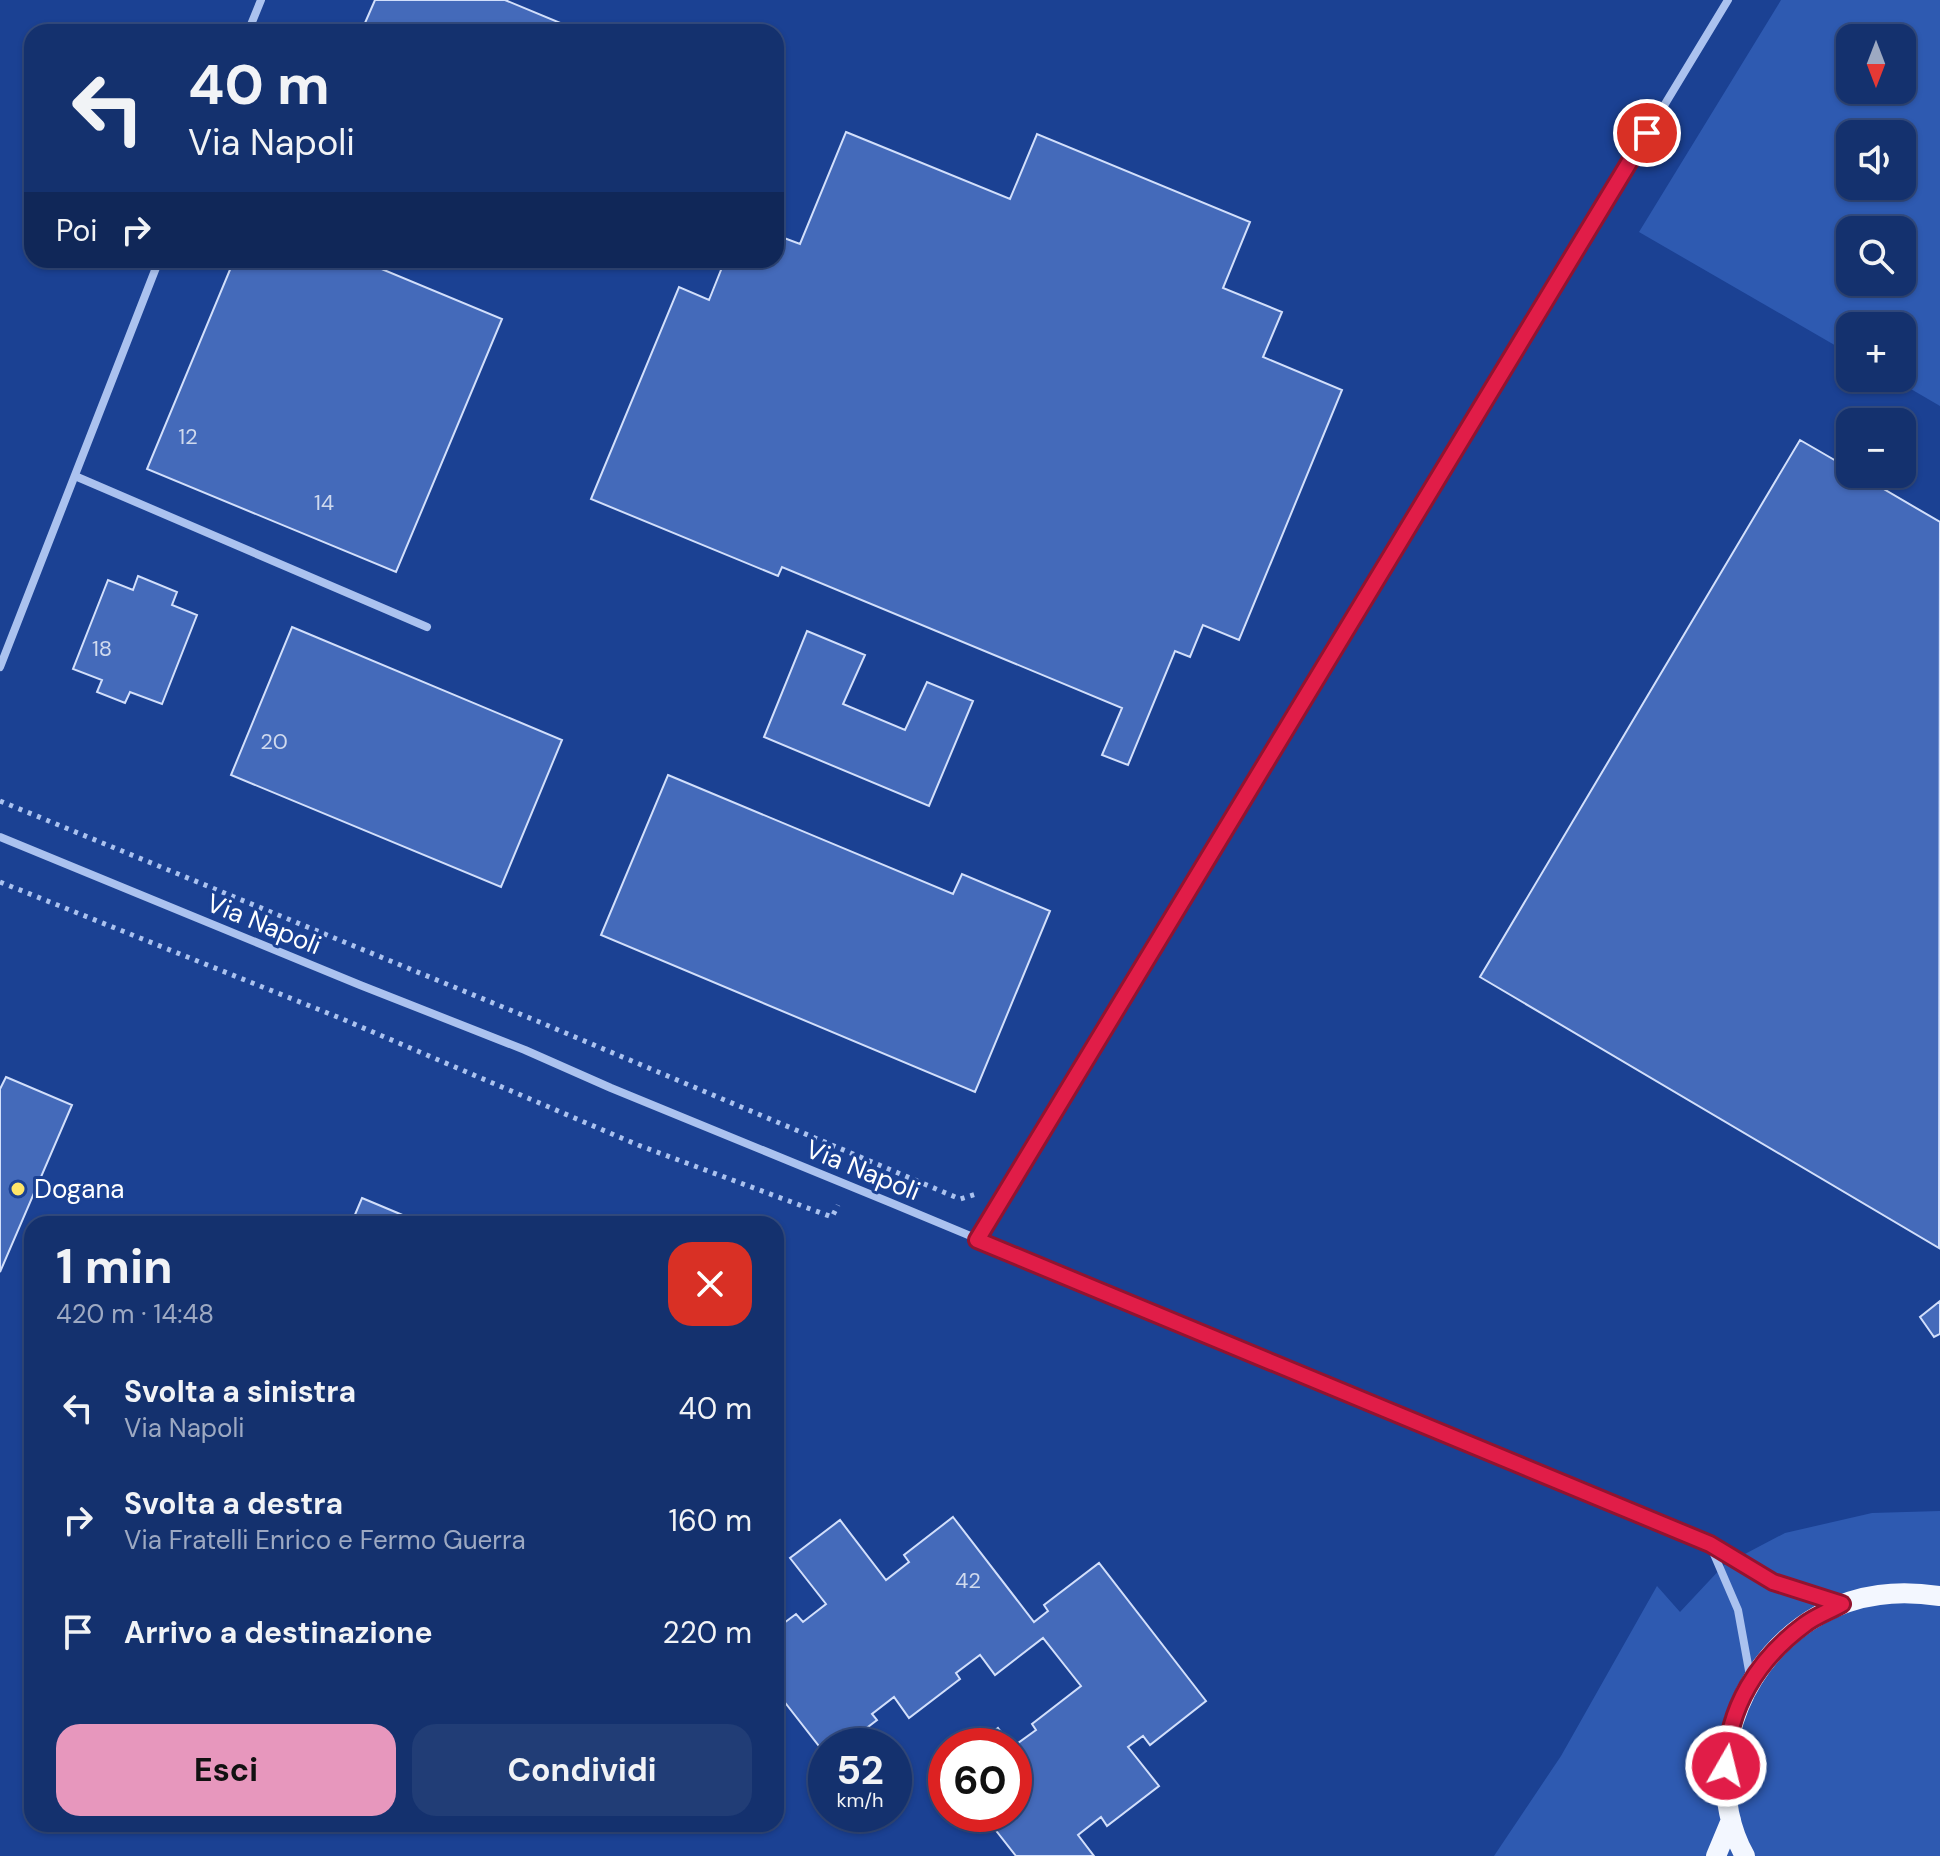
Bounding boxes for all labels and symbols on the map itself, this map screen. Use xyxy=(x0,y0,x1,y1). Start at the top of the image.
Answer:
north arrow xyxy=(1836,24,1916,104)
pin xyxy=(1613,99,1681,167)
house number: 12 xyxy=(178,422,198,451)
house number: 14 xyxy=(314,488,334,517)
house number: 18 xyxy=(92,634,112,663)
house number: 20 xyxy=(260,727,288,756)
street label: Via Napoli xyxy=(202,886,326,962)
street label: Via Napoli xyxy=(801,1132,925,1208)
place label: Dogana xyxy=(34,1172,124,1206)
marker: Dogana xyxy=(9,1180,27,1198)
house number: 42 xyxy=(955,1566,981,1595)
position arrow xyxy=(1684,1724,1768,1808)
speed limit sign: 60 xyxy=(928,1728,1032,1832)

